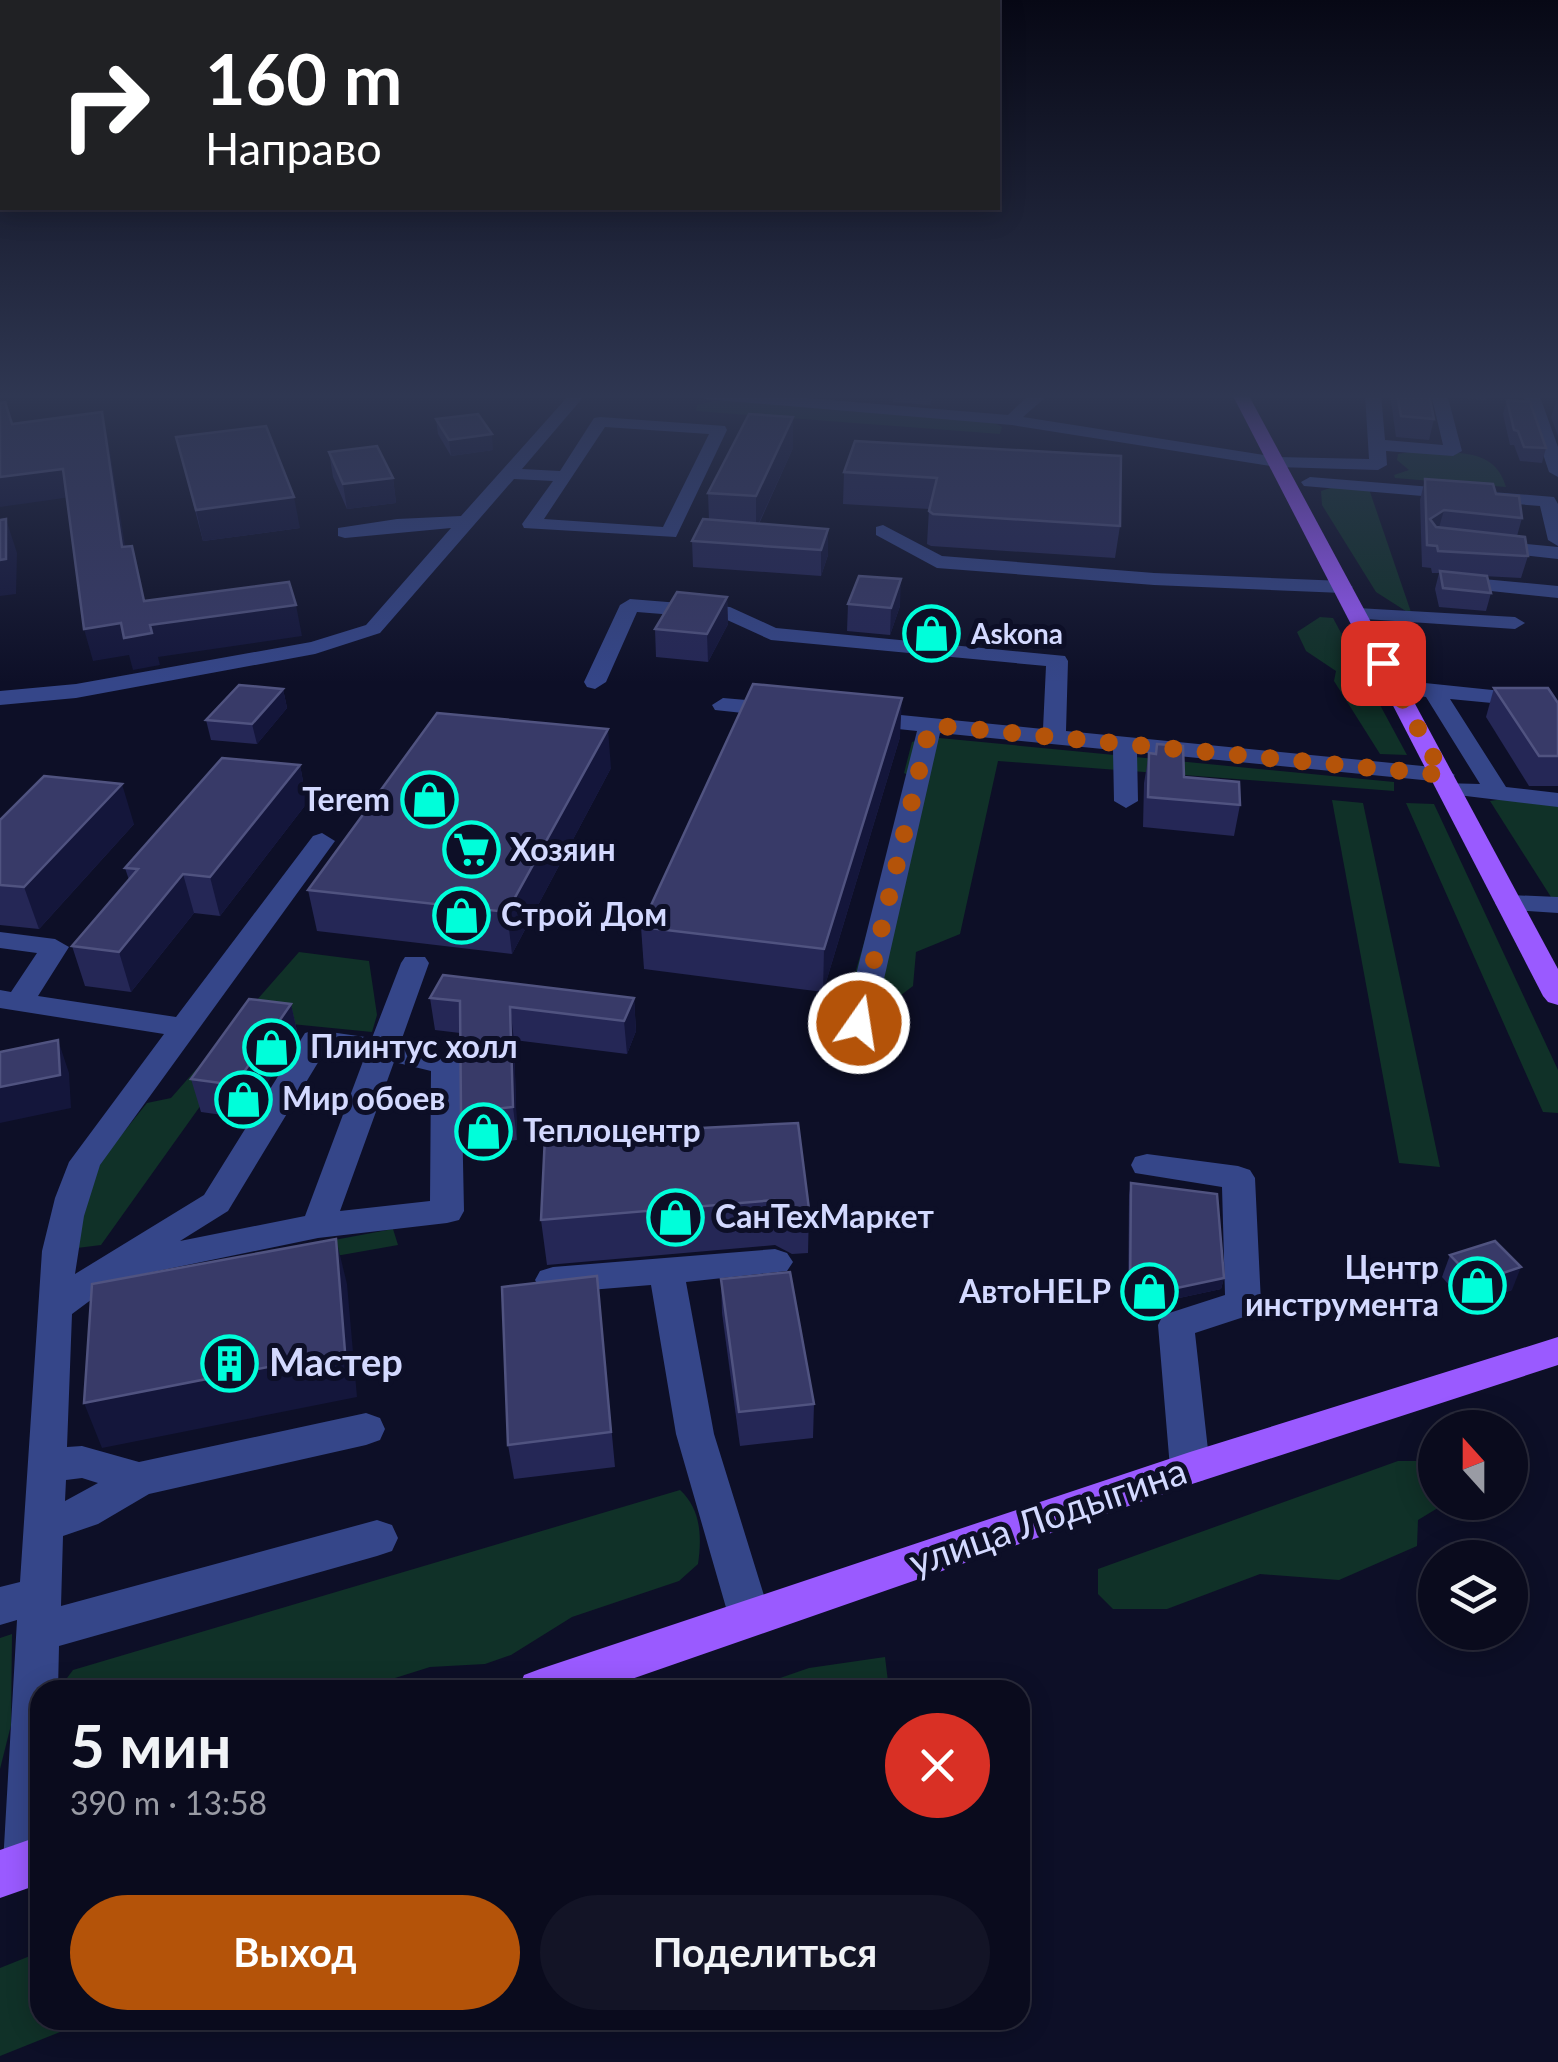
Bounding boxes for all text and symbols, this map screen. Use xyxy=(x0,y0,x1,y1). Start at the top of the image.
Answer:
text: 160 m xyxy=(205,36,402,120)
icon: right xyxy=(40,40,170,170)
text: Направо xyxy=(205,121,382,175)
shop icon: Askona xyxy=(902,604,962,664)
place label: Askona xyxy=(970,616,1063,650)
pin xyxy=(1341,621,1426,706)
icon: arrive xyxy=(1356,636,1411,691)
shop icon: Terem xyxy=(399,770,459,830)
place label: Terem xyxy=(302,779,390,818)
supermarket icon: Хозяин xyxy=(441,820,501,880)
place label: Хозяин xyxy=(510,829,616,868)
shop icon: Строй Дом xyxy=(432,885,492,945)
place label: Строй Дом xyxy=(501,894,667,933)
position arrow xyxy=(807,971,911,1075)
shop icon: Плинтус холл xyxy=(241,1017,301,1077)
place label: Плинтус холл xyxy=(310,1026,518,1065)
shop icon: Мир обоев xyxy=(213,1069,273,1129)
place label: Мир обоев xyxy=(282,1078,445,1117)
shop icon: Теплоцентр xyxy=(454,1101,514,1161)
place label: Теплоцентр xyxy=(523,1110,701,1149)
shop icon: СанТехМаркет xyxy=(646,1187,706,1247)
place label: СанТехМаркет xyxy=(715,1196,934,1235)
place label: Центр инструмента xyxy=(1245,1247,1439,1323)
shop icon: Центр инструмента xyxy=(1448,1256,1508,1316)
shop icon: АвтоHELP xyxy=(1120,1262,1180,1322)
place label: АвтоHELP xyxy=(958,1271,1111,1310)
building icon: Мастер xyxy=(200,1333,260,1393)
place label: Мастер xyxy=(269,1338,403,1384)
north arrow xyxy=(1418,1410,1528,1520)
map controls xyxy=(1418,1410,1528,1650)
street label: улица Лодыгина xyxy=(903,1446,1192,1584)
button: layers xyxy=(1418,1540,1528,1650)
text: 5 мин xyxy=(70,1709,232,1781)
button: close xyxy=(885,1713,990,1818)
text: 390 m · 13:58 xyxy=(70,1783,267,1822)
button: Выход xyxy=(70,1895,520,2010)
button: Поделиться xyxy=(540,1895,990,2010)

